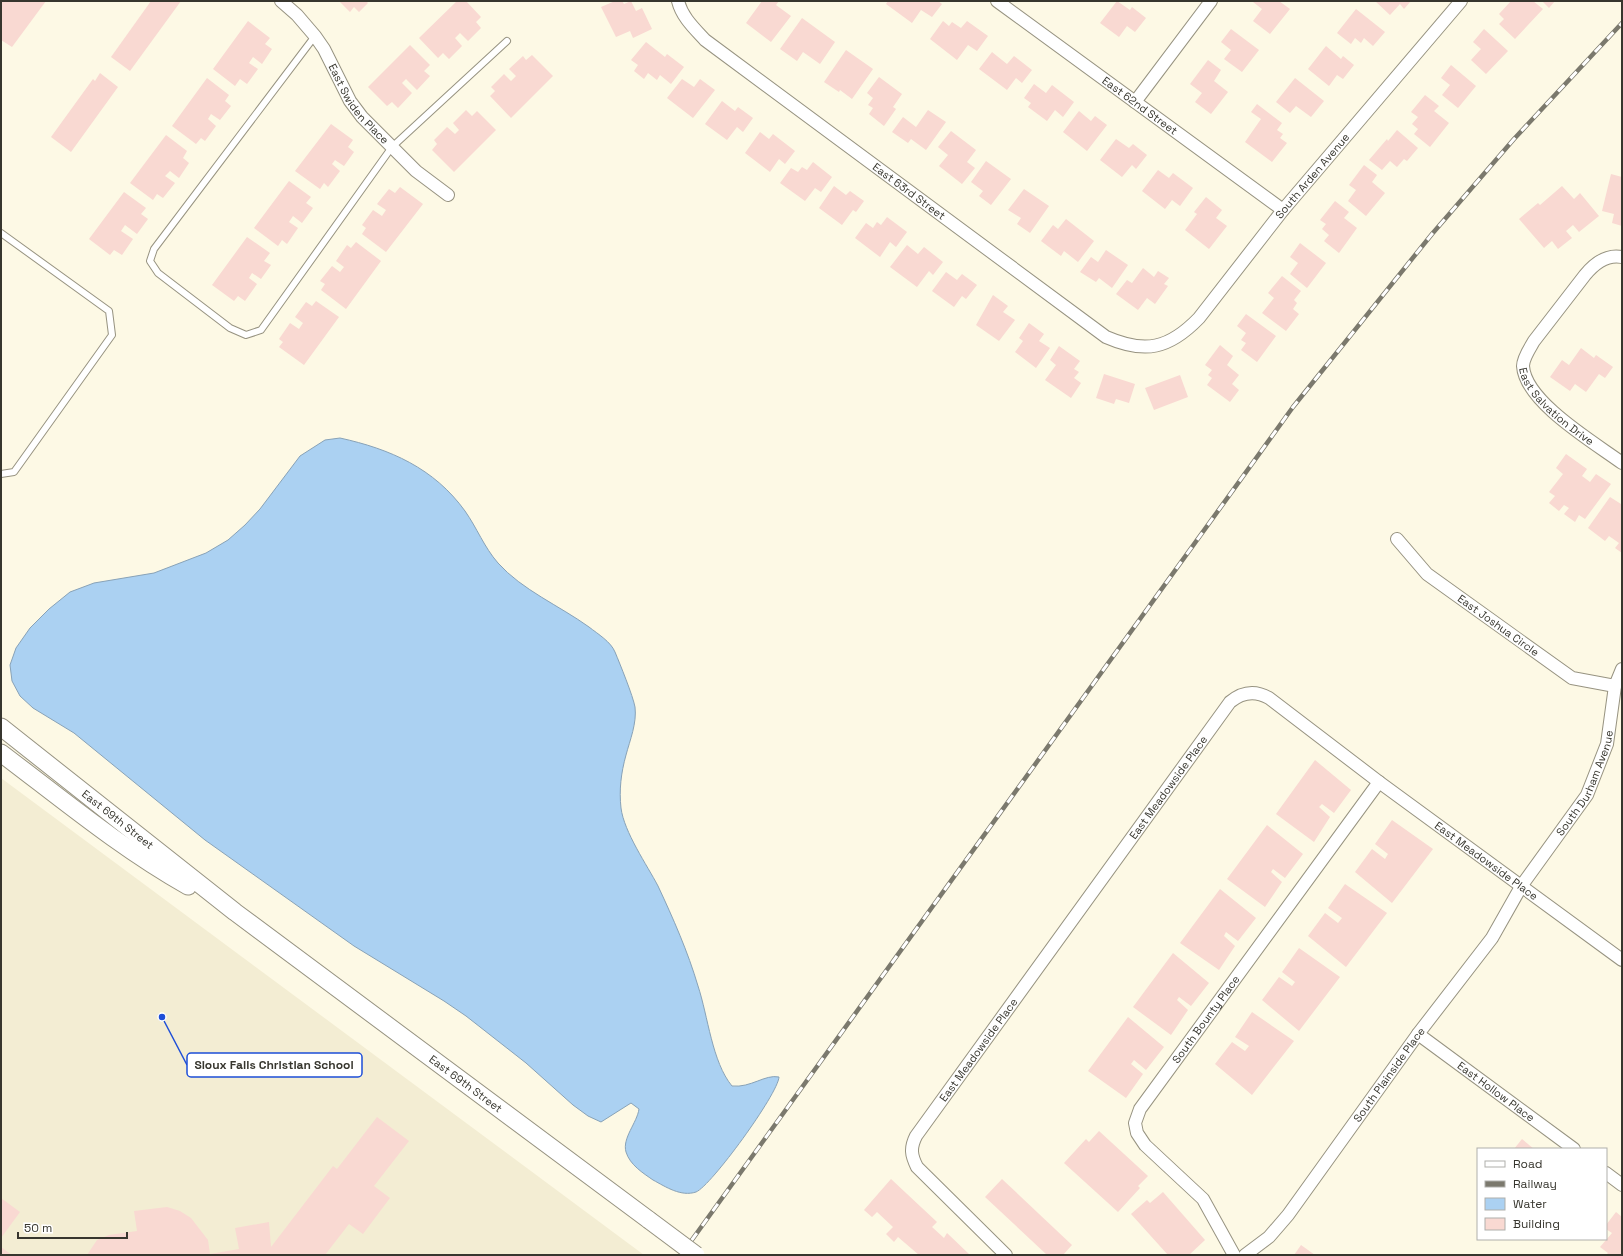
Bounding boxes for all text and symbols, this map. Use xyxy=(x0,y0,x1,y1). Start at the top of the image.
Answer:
street label: East Swiden Place xyxy=(325,61,392,147)
street label: East 62nd Street xyxy=(1100,73,1180,138)
street label: South Arden Avenue xyxy=(1272,130,1352,221)
street label: East 63rd Street xyxy=(870,160,948,223)
street label: East Salvation Drive xyxy=(1516,366,1597,448)
street label: East Joshua Circle xyxy=(1455,591,1542,659)
street label: South Durham Avenue xyxy=(1553,729,1616,839)
street label: East Meadowside Place xyxy=(1126,733,1210,842)
street label: East 69th Street xyxy=(79,787,157,852)
street label: East Meadowside Place xyxy=(1432,818,1541,903)
street label: South Bounty Place xyxy=(1169,972,1242,1066)
street label: East Meadowside Place xyxy=(936,995,1020,1104)
street label: South Plainside Place xyxy=(1350,1024,1428,1125)
street label: East 69th Street xyxy=(426,1052,505,1116)
callout: Sioux Falls Christian School xyxy=(187,1053,362,1077)
text: Sioux Falls Christian School xyxy=(194,1057,354,1073)
street label: East Hollow Place xyxy=(1455,1058,1537,1125)
legend xyxy=(1477,1148,1607,1240)
text: Road xyxy=(1513,1156,1542,1172)
text: Railway xyxy=(1513,1176,1557,1192)
text: Water xyxy=(1513,1196,1547,1212)
scale bar xyxy=(18,1214,127,1240)
text: Building xyxy=(1513,1216,1560,1232)
text: 50 m xyxy=(24,1220,52,1236)

